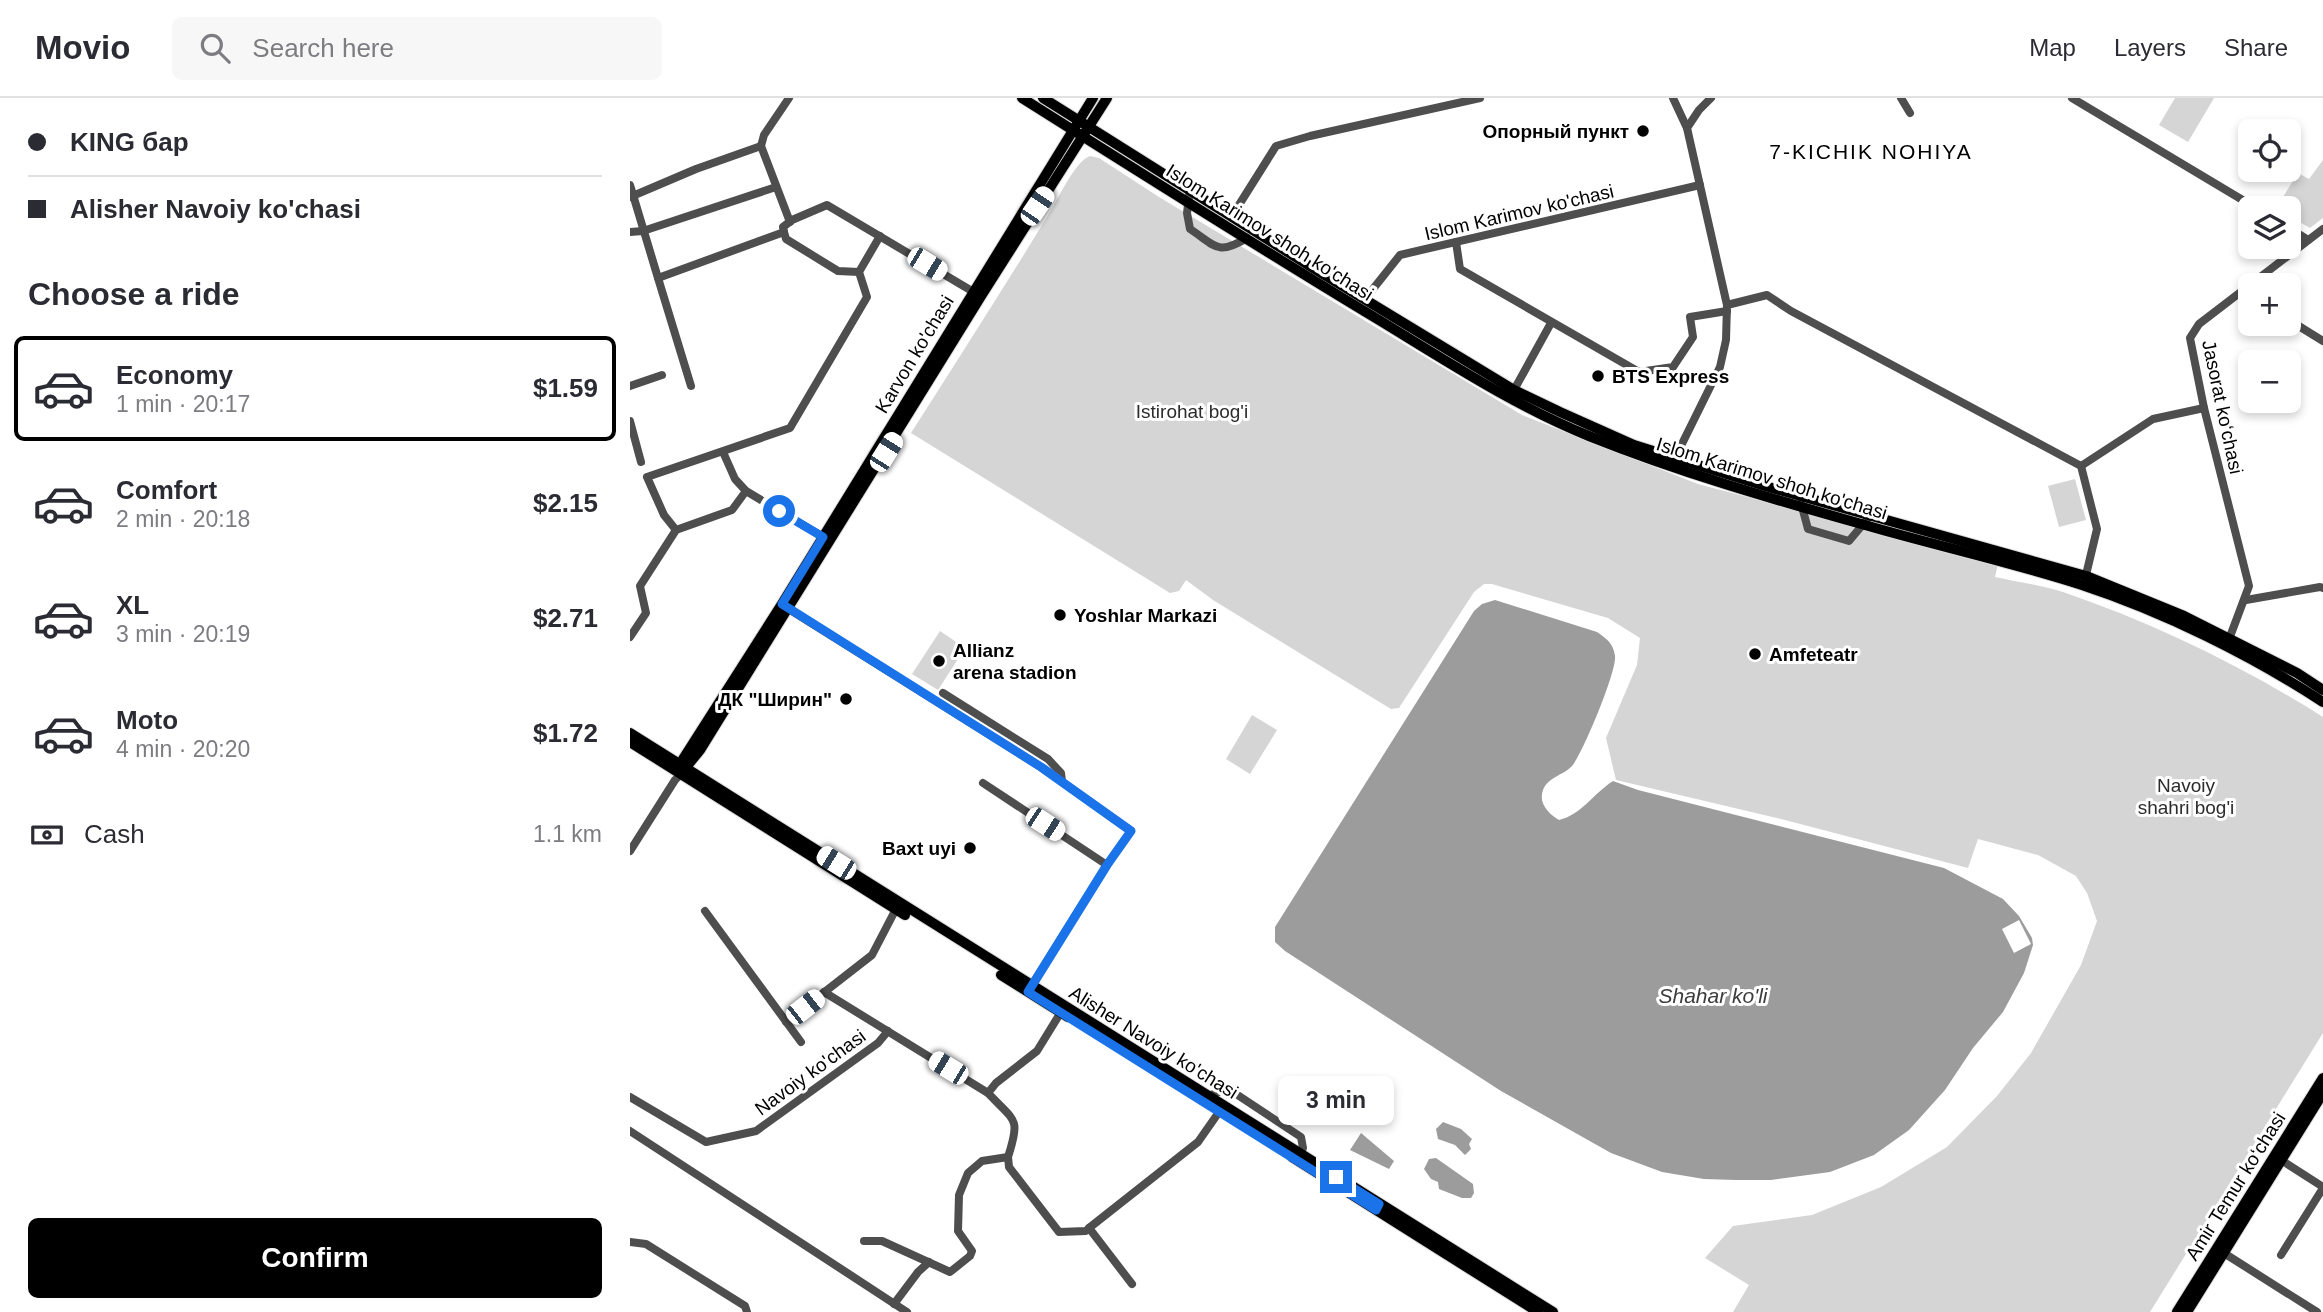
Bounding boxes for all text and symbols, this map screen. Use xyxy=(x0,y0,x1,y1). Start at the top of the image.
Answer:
search box xyxy=(172,17,662,80)
text: Movio xyxy=(35,29,130,66)
icon: search xyxy=(196,29,234,67)
text: Search here xyxy=(252,33,394,63)
text: Map xyxy=(2029,34,2076,61)
text: Layers xyxy=(2114,34,2186,61)
text: Share xyxy=(2224,34,2288,61)
map controls xyxy=(2238,119,2301,413)
button: locate xyxy=(2238,119,2301,182)
place label: Опорный пункт xyxy=(1483,121,1629,142)
marker: Опорный пункт xyxy=(1635,123,1651,139)
text: KING бар xyxy=(70,127,189,157)
district label: 7-KICHIK NOHIYA xyxy=(1769,140,1973,163)
street label: Islom Karimov shoh ko'chasi xyxy=(1162,160,1377,305)
street label: Islom Karimov ko'chasi xyxy=(1422,180,1616,245)
car xyxy=(1017,183,1058,229)
text: Alisher Navoiy ko'chasi xyxy=(70,194,361,224)
button: layers xyxy=(2238,196,2301,259)
car xyxy=(904,244,951,284)
button: + xyxy=(2238,273,2301,336)
text: Choose a ride xyxy=(28,276,240,312)
street label: Karvon ko'chasi xyxy=(871,292,958,417)
street label: Jasorat ko‘chasi xyxy=(2198,338,2247,476)
button: − xyxy=(2238,350,2301,413)
icon: car xyxy=(32,357,95,420)
text: Economy xyxy=(116,360,233,390)
place label: BTS Express xyxy=(1612,366,1729,387)
marker: BTS Express xyxy=(1590,368,1606,384)
text: $1.59 xyxy=(533,373,598,403)
text: 1 min · 20:17 xyxy=(116,391,250,417)
park label: Istirohat bog'i xyxy=(1136,401,1248,422)
car xyxy=(866,429,907,475)
street label: Islom Karimov shoh ko'chasi xyxy=(1654,433,1890,524)
icon: car xyxy=(32,472,95,535)
text: Comfort xyxy=(116,475,217,505)
text: $2.15 xyxy=(533,488,598,518)
route start xyxy=(763,495,795,527)
text: 2 min · 20:18 xyxy=(116,506,250,532)
icon: car xyxy=(32,587,95,650)
text: XL xyxy=(116,590,149,620)
text: $2.71 xyxy=(533,603,598,633)
place label: Yoshlar Markazi xyxy=(1074,605,1217,626)
marker: Yoshlar Markazi xyxy=(1052,607,1068,623)
text: 3 min · 20:19 xyxy=(116,621,250,647)
place label: Allianz arena stadion xyxy=(953,640,1077,683)
place label: Amfeteatr xyxy=(1769,644,1858,665)
marker: Amfeteatr xyxy=(1747,646,1763,662)
marker: Allianz arena stadion xyxy=(931,653,947,669)
place label: ДК "Ширин" xyxy=(718,689,832,710)
marker: ДК "Ширин" xyxy=(838,691,854,707)
icon: car xyxy=(32,702,95,765)
text: Moto xyxy=(116,705,178,735)
text: $1.72 xyxy=(533,718,598,748)
text: 4 min · 20:20 xyxy=(116,736,250,762)
park label: Navoiy shahri bog'i xyxy=(2138,775,2234,818)
car xyxy=(1022,804,1069,844)
icon: cash xyxy=(28,816,66,854)
text: Cash xyxy=(84,819,145,849)
text: 1.1 km xyxy=(533,821,602,847)
place label: Baxt uyi xyxy=(882,838,956,859)
marker: Baxt uyi xyxy=(962,840,978,856)
car xyxy=(813,843,860,883)
street label: Alisher Navoiy ko'chasi xyxy=(1066,982,1242,1103)
water label: Shahar ko'li xyxy=(1658,984,1769,1007)
car xyxy=(782,986,829,1028)
street label: Navoiy ko'chasi xyxy=(751,1025,870,1120)
car xyxy=(925,1048,972,1088)
callout: 3 min xyxy=(1278,1076,1394,1124)
text: 3 min xyxy=(1306,1087,1366,1113)
street label: Amir Temur ko‘chasi xyxy=(2181,1108,2290,1264)
route end xyxy=(1320,1161,1352,1193)
button: Confirm xyxy=(28,1218,602,1298)

